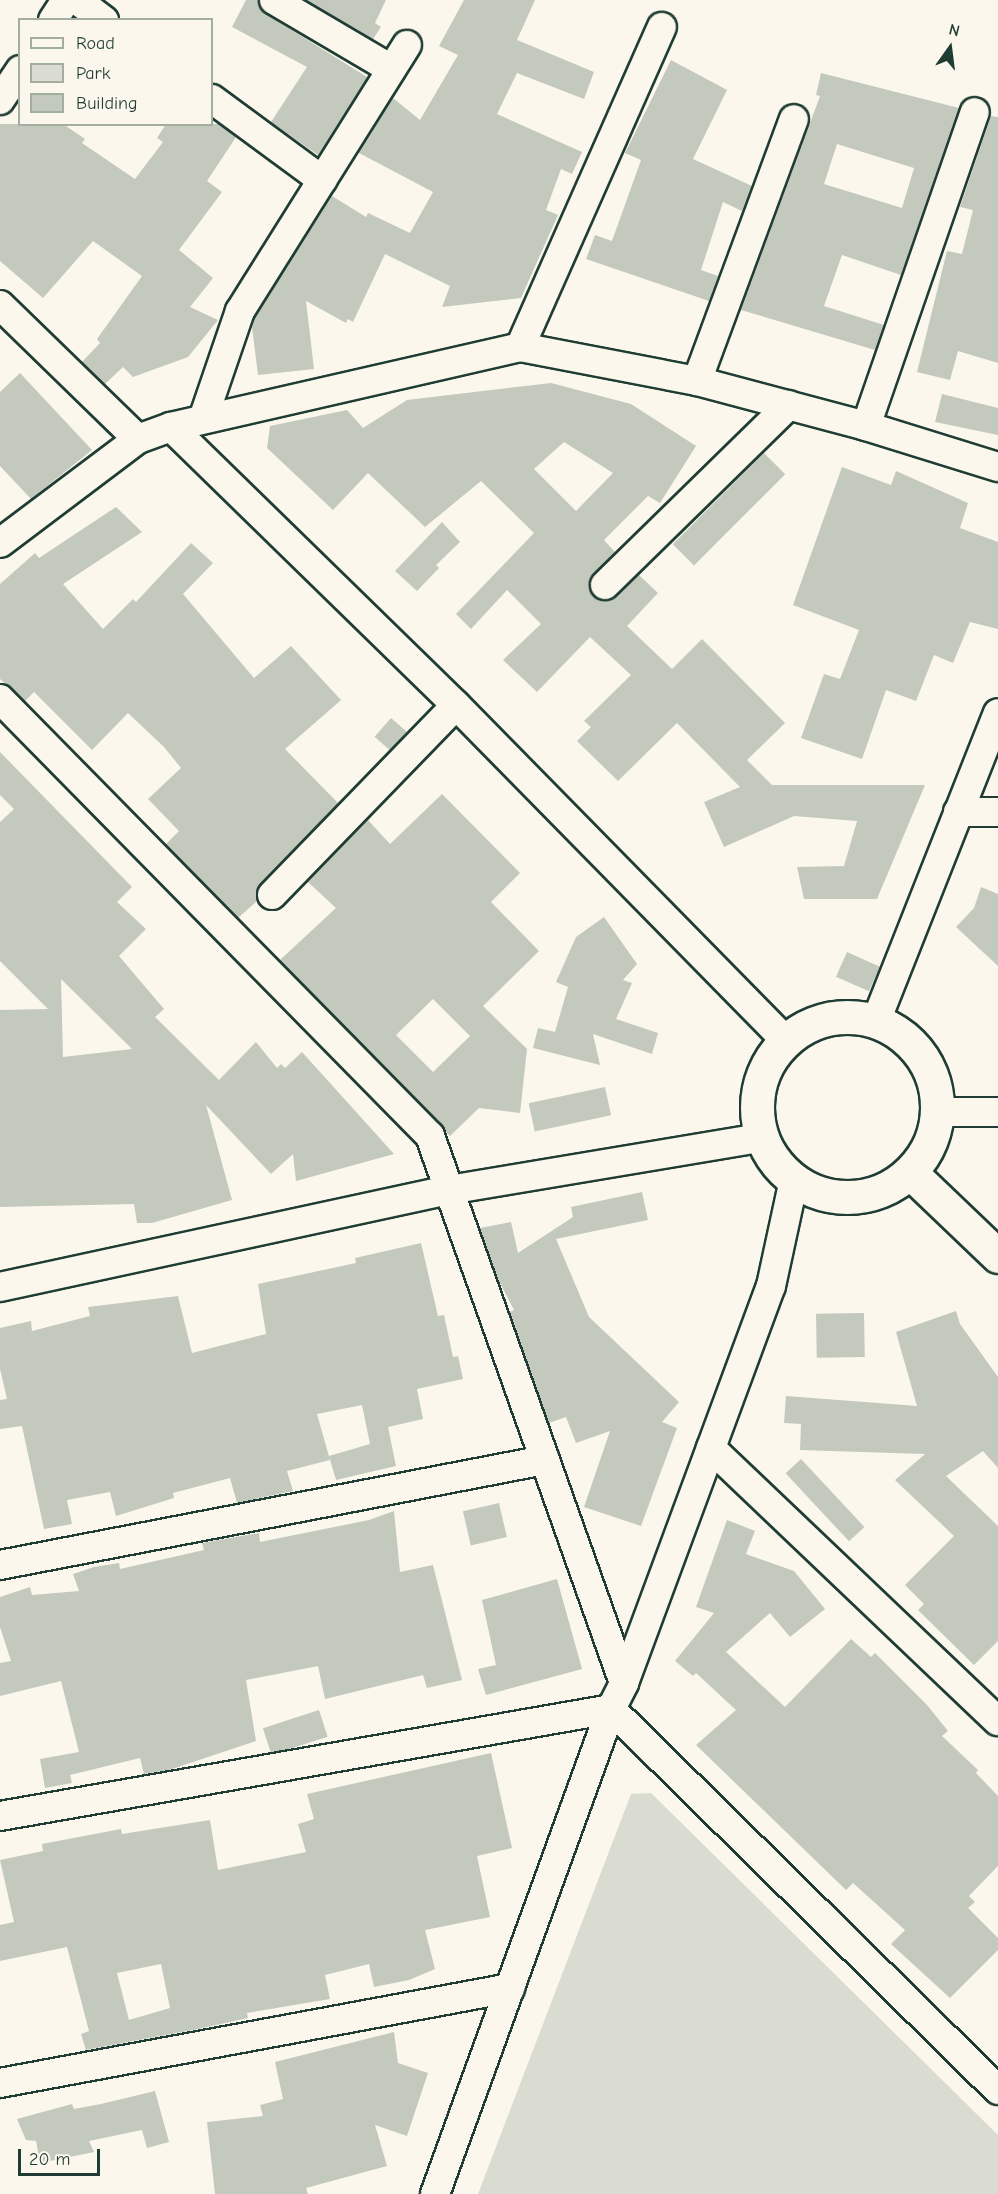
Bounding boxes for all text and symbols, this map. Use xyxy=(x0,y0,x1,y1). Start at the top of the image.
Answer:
legend xyxy=(18,18,213,126)
north arrow xyxy=(920,18,980,78)
text: N xyxy=(947,21,962,41)
text: Road xyxy=(76,33,115,54)
text: Park xyxy=(76,63,110,84)
text: Building xyxy=(76,93,138,114)
scale bar xyxy=(21,2137,104,2175)
text: 20 m xyxy=(29,2149,70,2170)

